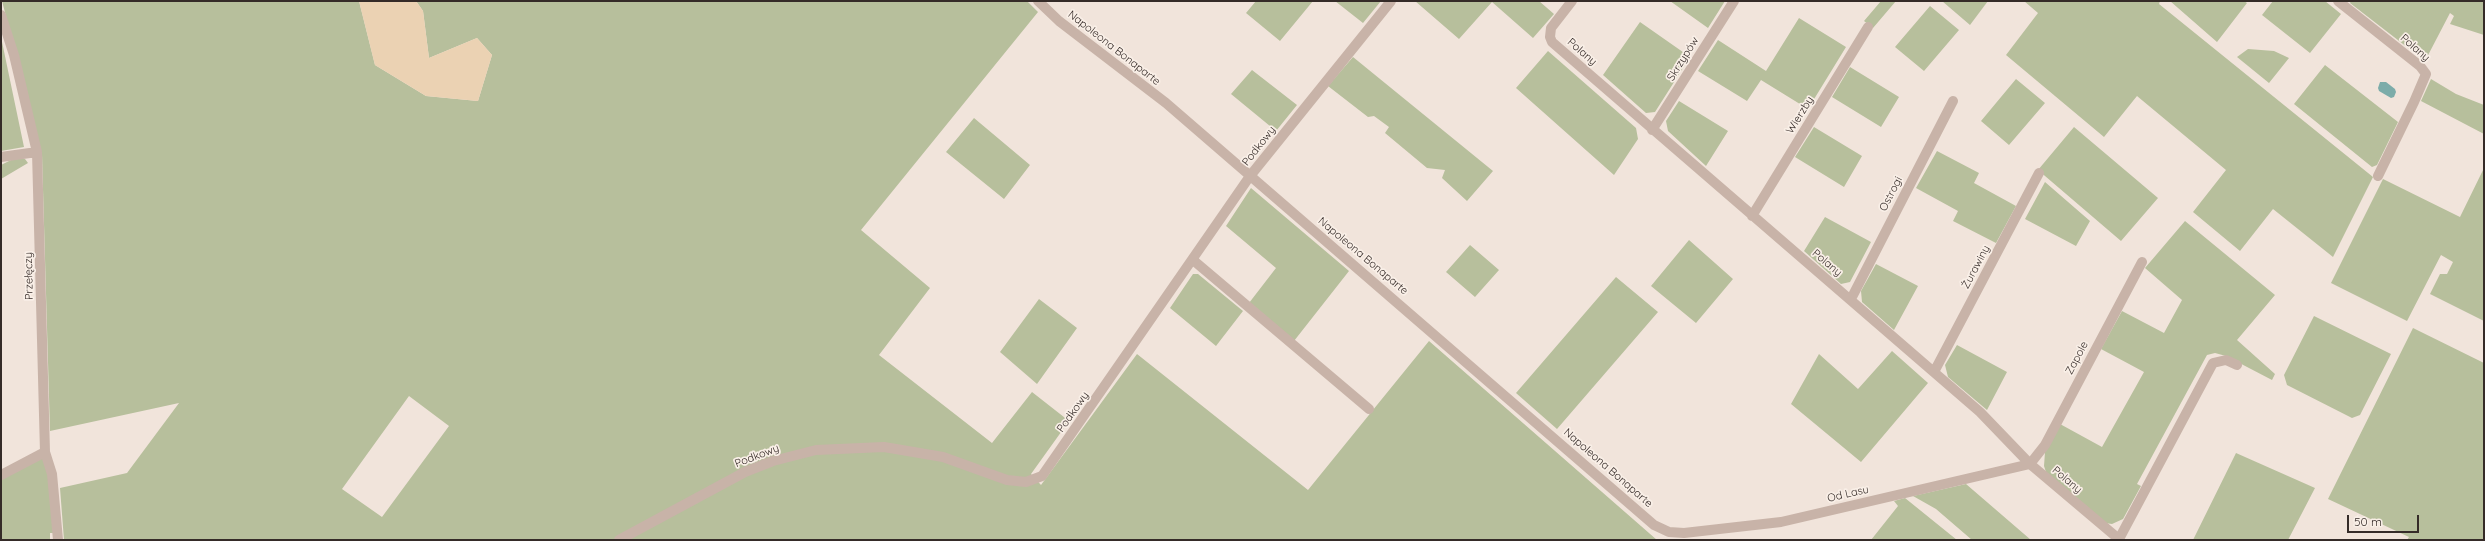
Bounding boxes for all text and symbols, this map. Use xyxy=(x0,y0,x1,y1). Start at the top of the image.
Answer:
street label: Napoleona Bonaparte xyxy=(1065,8,1163,88)
street label: Polany xyxy=(2398,32,2432,64)
street label: Skrzypów xyxy=(1664,35,1702,83)
street label: Polany xyxy=(1565,36,1599,68)
street label: Wierzby xyxy=(1783,94,1817,136)
street label: Podkowy xyxy=(1239,124,1279,168)
street label: Ostrogi xyxy=(1877,174,1905,214)
street label: Napoleona Bonaparte xyxy=(1315,214,1411,298)
street label: Żurawiny xyxy=(1959,243,1993,291)
street label: Polany xyxy=(1809,247,1845,279)
street label: Przełęczy xyxy=(22,252,36,300)
street label: Zapole xyxy=(2063,339,2091,377)
street label: Podkowy xyxy=(1054,389,1092,435)
street label: Napoleona Bonaparte xyxy=(1561,426,1655,510)
street label: Podkowy xyxy=(733,441,781,471)
street label: Polany xyxy=(2049,464,2085,496)
street label: Od Lasu xyxy=(1826,483,1870,505)
scale bar xyxy=(2349,507,2421,533)
text: 50 m xyxy=(2354,514,2382,529)

